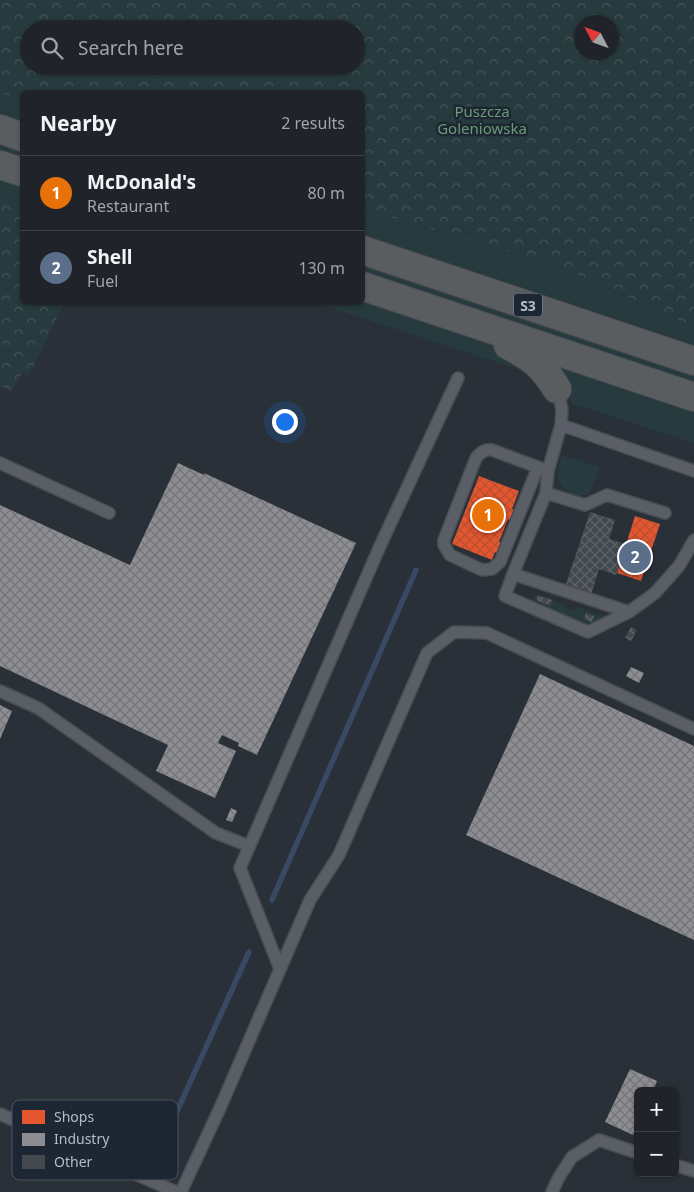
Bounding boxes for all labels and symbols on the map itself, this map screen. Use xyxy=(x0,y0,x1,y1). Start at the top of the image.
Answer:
north arrow xyxy=(574,15,619,60)
park label: Puszcza Goleniowska xyxy=(437,101,527,138)
road number: S3 xyxy=(514,294,542,316)
your location xyxy=(272,409,298,435)
pin: 1 xyxy=(472,496,504,534)
pin: 2 xyxy=(619,538,651,576)
legend xyxy=(12,1100,178,1180)
text: Shops xyxy=(54,1107,94,1126)
text: Industry xyxy=(54,1129,110,1148)
text: Other xyxy=(54,1152,93,1171)

